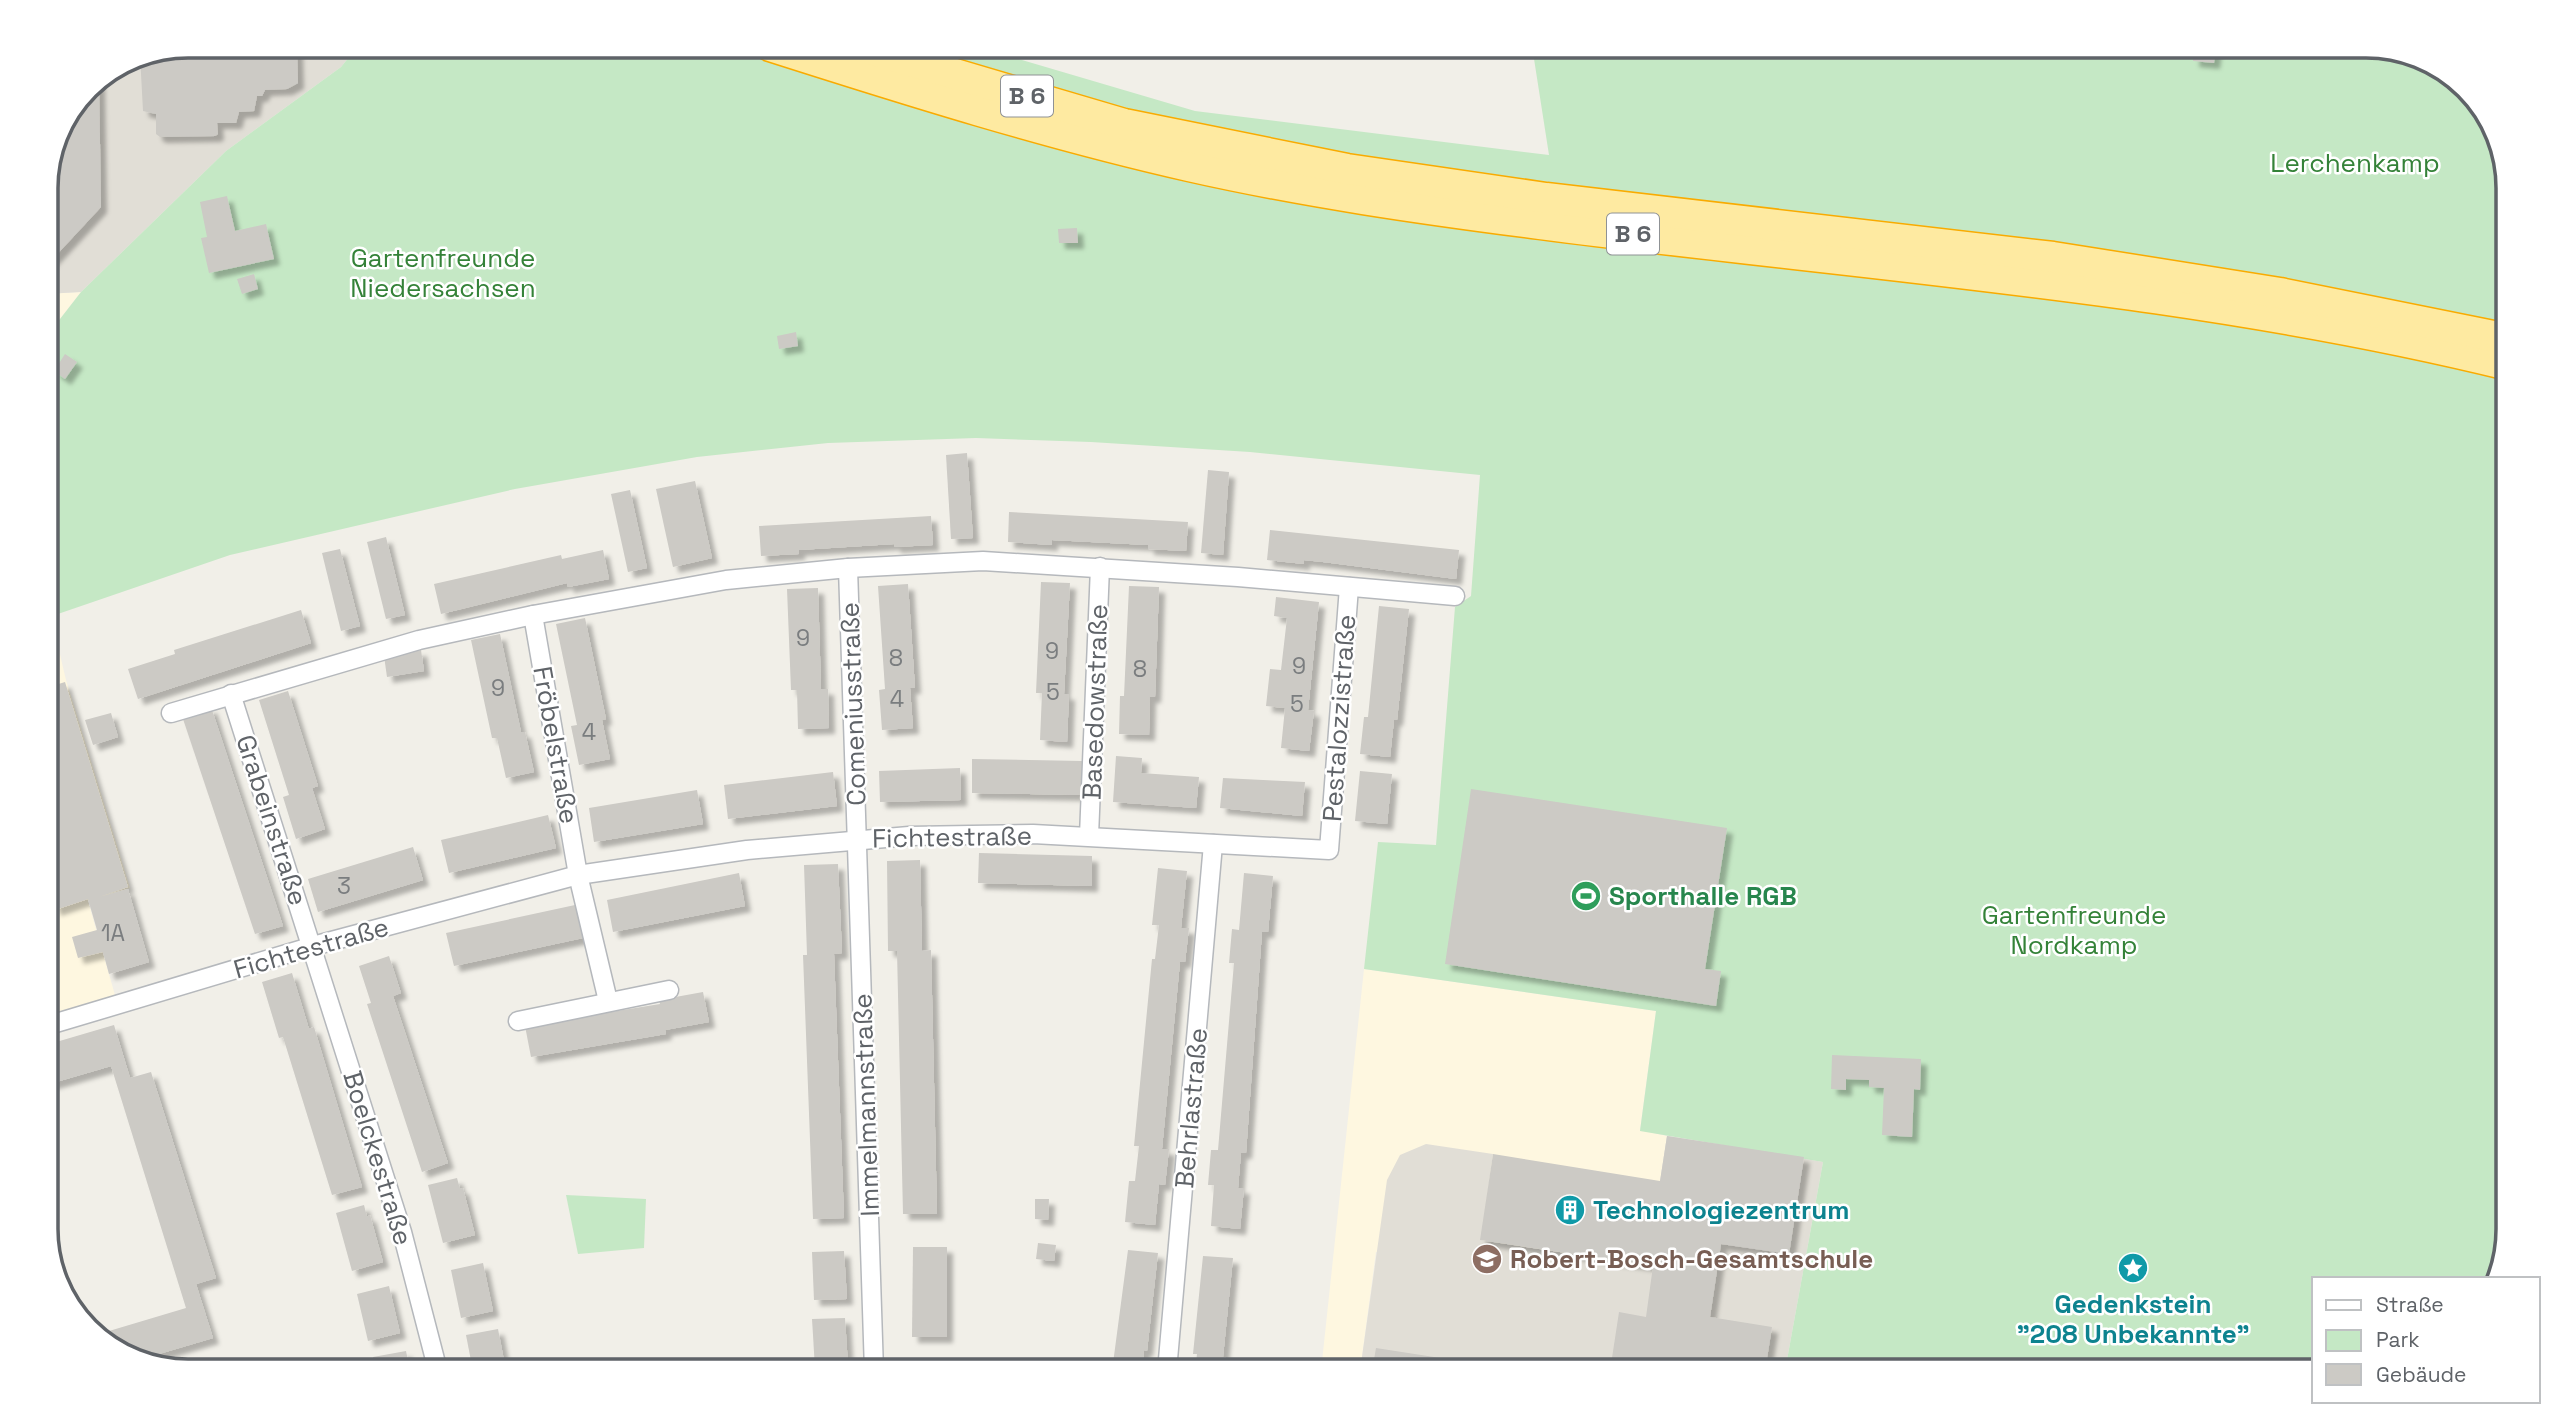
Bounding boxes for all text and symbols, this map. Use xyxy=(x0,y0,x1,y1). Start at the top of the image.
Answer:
road number: B 6 xyxy=(1001,76,1053,116)
park label: Lerchenkamp xyxy=(2270,146,2440,180)
road number: B 6 xyxy=(1607,214,1659,255)
park label: Gartenfreunde Niedersachsen xyxy=(350,241,536,305)
street label: Comeniusstraße xyxy=(832,602,874,806)
street label: Basedowstraße xyxy=(1075,604,1115,800)
street label: Pestalozzistraße xyxy=(1315,613,1363,823)
house number: 9 xyxy=(796,623,810,653)
house number: 9 xyxy=(1045,636,1059,666)
house number: 8 xyxy=(889,643,903,673)
house number: 9 xyxy=(1292,651,1306,681)
house number: 8 xyxy=(1133,654,1147,684)
street label: Fröbelstraße xyxy=(525,664,587,826)
house number: 9 xyxy=(491,673,505,703)
house number: 5 xyxy=(1046,677,1060,707)
house number: 4 xyxy=(890,684,904,714)
house number: 5 xyxy=(1290,689,1304,719)
house number: 4 xyxy=(582,717,596,747)
street label: Grabeinstraße xyxy=(228,730,316,910)
street label: Fichtestraße xyxy=(872,819,1032,855)
house number: 3 xyxy=(337,871,351,901)
sports icon: Sporthalle RGB xyxy=(1569,879,1603,913)
place label: Sporthalle RGB xyxy=(1609,879,1797,913)
park label: Gartenfreunde Nordkamp xyxy=(1982,898,2166,962)
street label: Fichtestraße xyxy=(230,910,392,986)
house number: 1A xyxy=(101,918,125,948)
street label: Immelmannstraße xyxy=(845,993,887,1217)
street label: Behrlastraße xyxy=(1167,1026,1215,1190)
street label: Boelckestraße xyxy=(335,1067,421,1249)
building icon: Technologiezentrum xyxy=(1553,1193,1587,1227)
place label: Technologiezentrum xyxy=(1593,1193,1849,1227)
school or university icon: Robert-Bosch-Gesamtschule xyxy=(1470,1242,1504,1276)
place label: Robert-Bosch-Gesamtschule xyxy=(1510,1242,1873,1276)
place icon: Gedenkstein "208 Unbekannte" xyxy=(2116,1251,2150,1285)
legend xyxy=(2312,1277,2540,1403)
place label: Gedenkstein "208 Unbekannte" xyxy=(2016,1287,2250,1351)
text: Straße xyxy=(2376,1291,2444,1318)
text: Park xyxy=(2376,1326,2420,1353)
text: Gebäude xyxy=(2376,1361,2466,1388)

